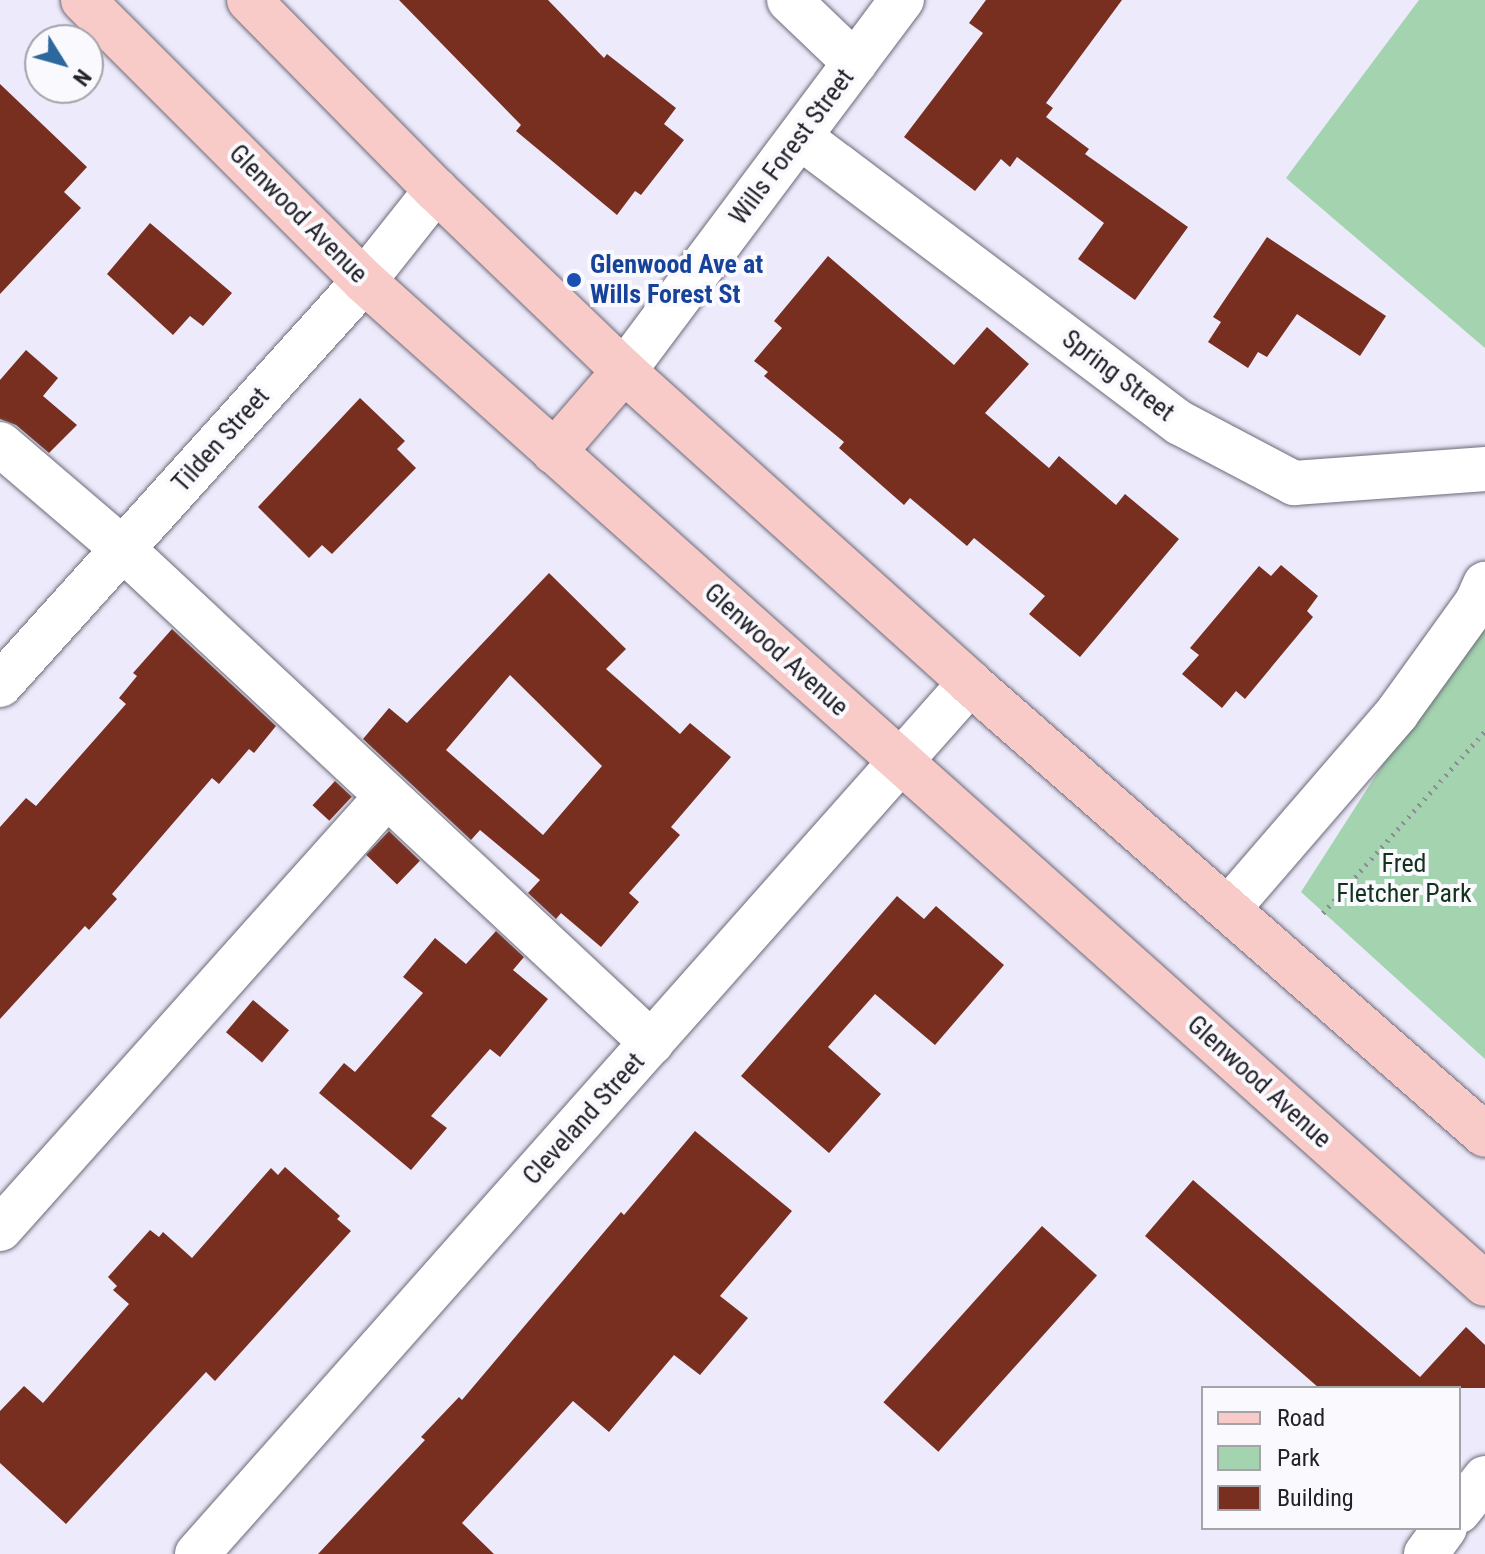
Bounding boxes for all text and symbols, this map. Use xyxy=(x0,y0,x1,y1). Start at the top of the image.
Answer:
north arrow xyxy=(24,24,104,104)
street label: Wills Forest Street xyxy=(723,63,861,231)
text: N xyxy=(68,65,96,90)
street label: Glenwood Avenue xyxy=(222,138,374,290)
place label: Glenwood Ave at Wills Forest St xyxy=(590,249,763,310)
marker: Glenwood Ave at Wills Forest St xyxy=(565,271,583,289)
street label: Spring Street xyxy=(1056,324,1180,428)
street label: Tilden Street xyxy=(166,381,276,499)
street label: Glenwood Avenue xyxy=(698,577,854,723)
park label: Fred Fletcher Park xyxy=(1336,848,1472,910)
street label: Glenwood Avenue xyxy=(1181,1009,1337,1155)
street label: Cleveland Street xyxy=(517,1047,651,1191)
legend xyxy=(1201,1386,1461,1530)
text: Road xyxy=(1277,1404,1325,1432)
text: Park xyxy=(1277,1444,1320,1472)
text: Building xyxy=(1277,1484,1354,1512)

